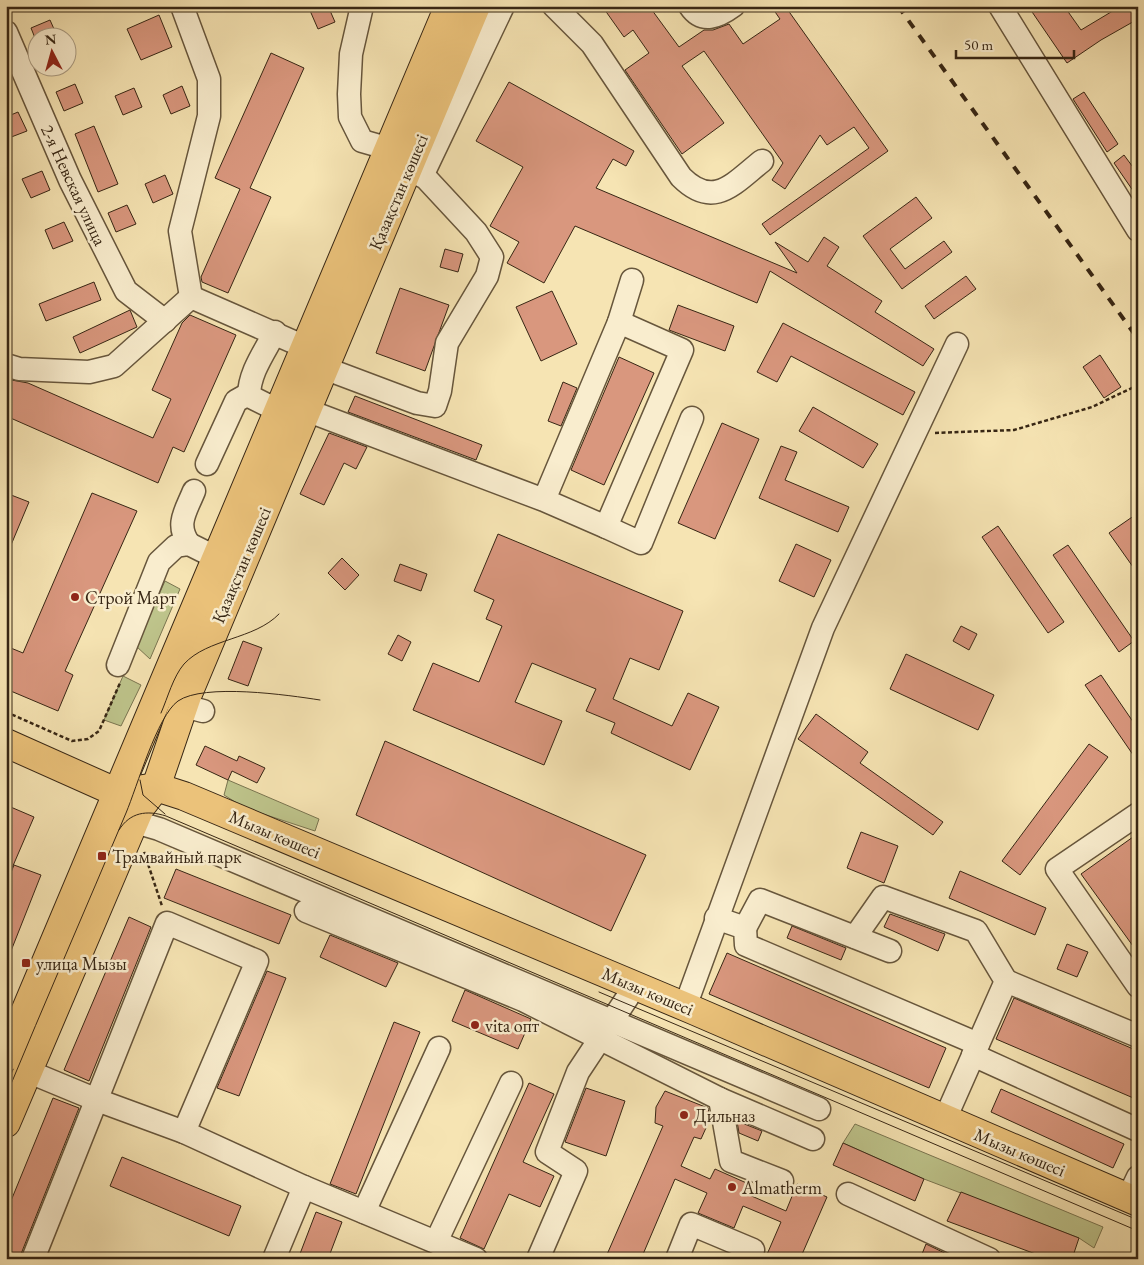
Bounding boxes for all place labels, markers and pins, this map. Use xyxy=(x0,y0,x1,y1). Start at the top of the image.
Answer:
place label: Строй Март xyxy=(85,586,177,609)
marker: Строй Март xyxy=(69,591,81,603)
place label: Трамвайный парк xyxy=(112,845,242,868)
marker: Трамвайный парк xyxy=(96,850,108,862)
place label: улица Мызы xyxy=(36,952,127,975)
marker: улица Мызы xyxy=(20,957,32,969)
place label: vita опт xyxy=(485,1014,540,1037)
marker: vita опт xyxy=(469,1019,481,1031)
place label: Дильназ xyxy=(694,1104,755,1127)
marker: Дильназ xyxy=(678,1109,690,1121)
place label: Almatherm xyxy=(741,1176,822,1199)
marker: Almatherm xyxy=(726,1181,738,1193)

